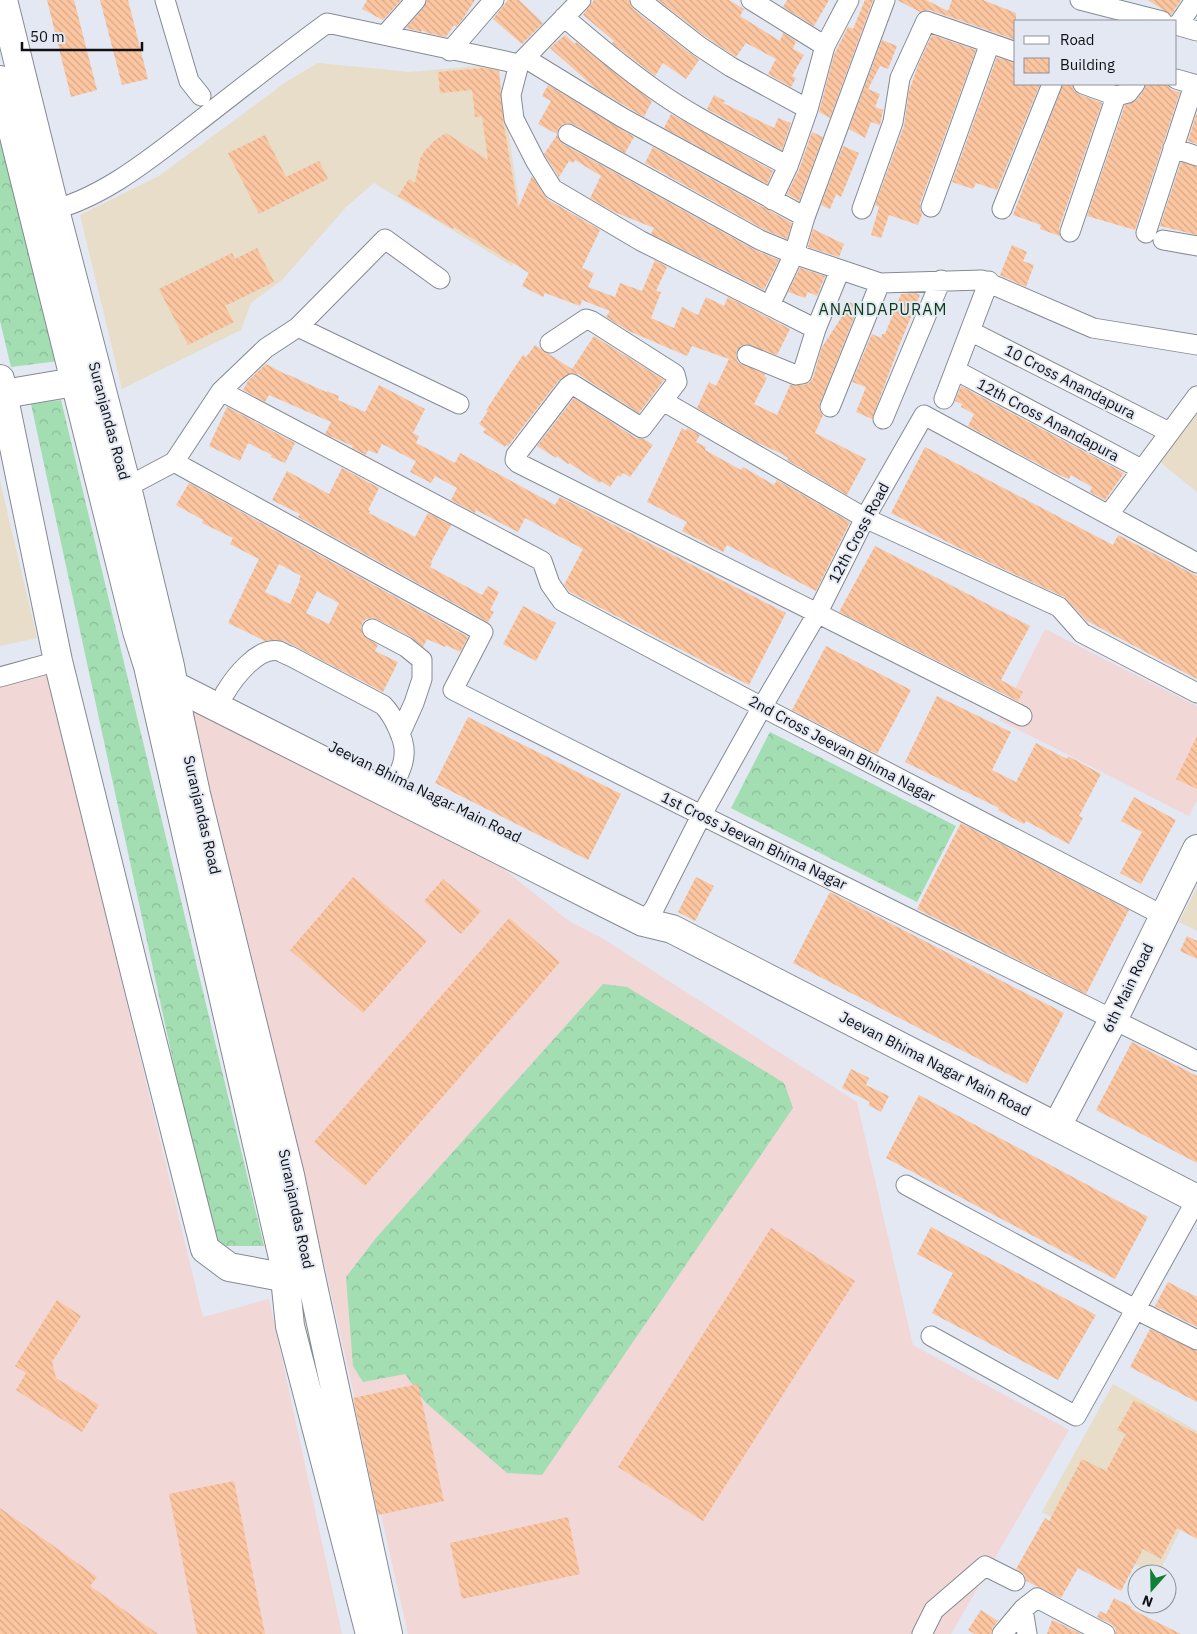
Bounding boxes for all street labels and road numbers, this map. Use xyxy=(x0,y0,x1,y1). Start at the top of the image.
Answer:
street label: 10 Cross Anandapura xyxy=(1001,340,1139,423)
street label: Suranjandas Road xyxy=(85,360,134,482)
street label: 12th Cross Anandapura xyxy=(974,374,1123,465)
street label: 12th Cross Road xyxy=(824,479,893,586)
street label: 2nd Cross Jeevan Bhima Nagar xyxy=(746,691,939,806)
street label: Jeevan Bhima Nagar Main Road xyxy=(326,737,525,847)
street label: Suranjandas Road xyxy=(180,754,225,876)
street label: 1st Cross Jeevan Bhima Nagar xyxy=(658,787,851,894)
street label: 6th Main Road xyxy=(1098,940,1157,1035)
street label: Jeevan Bhima Nagar Main Road xyxy=(836,1007,1034,1120)
street label: Suranjandas Road xyxy=(275,1147,318,1270)

